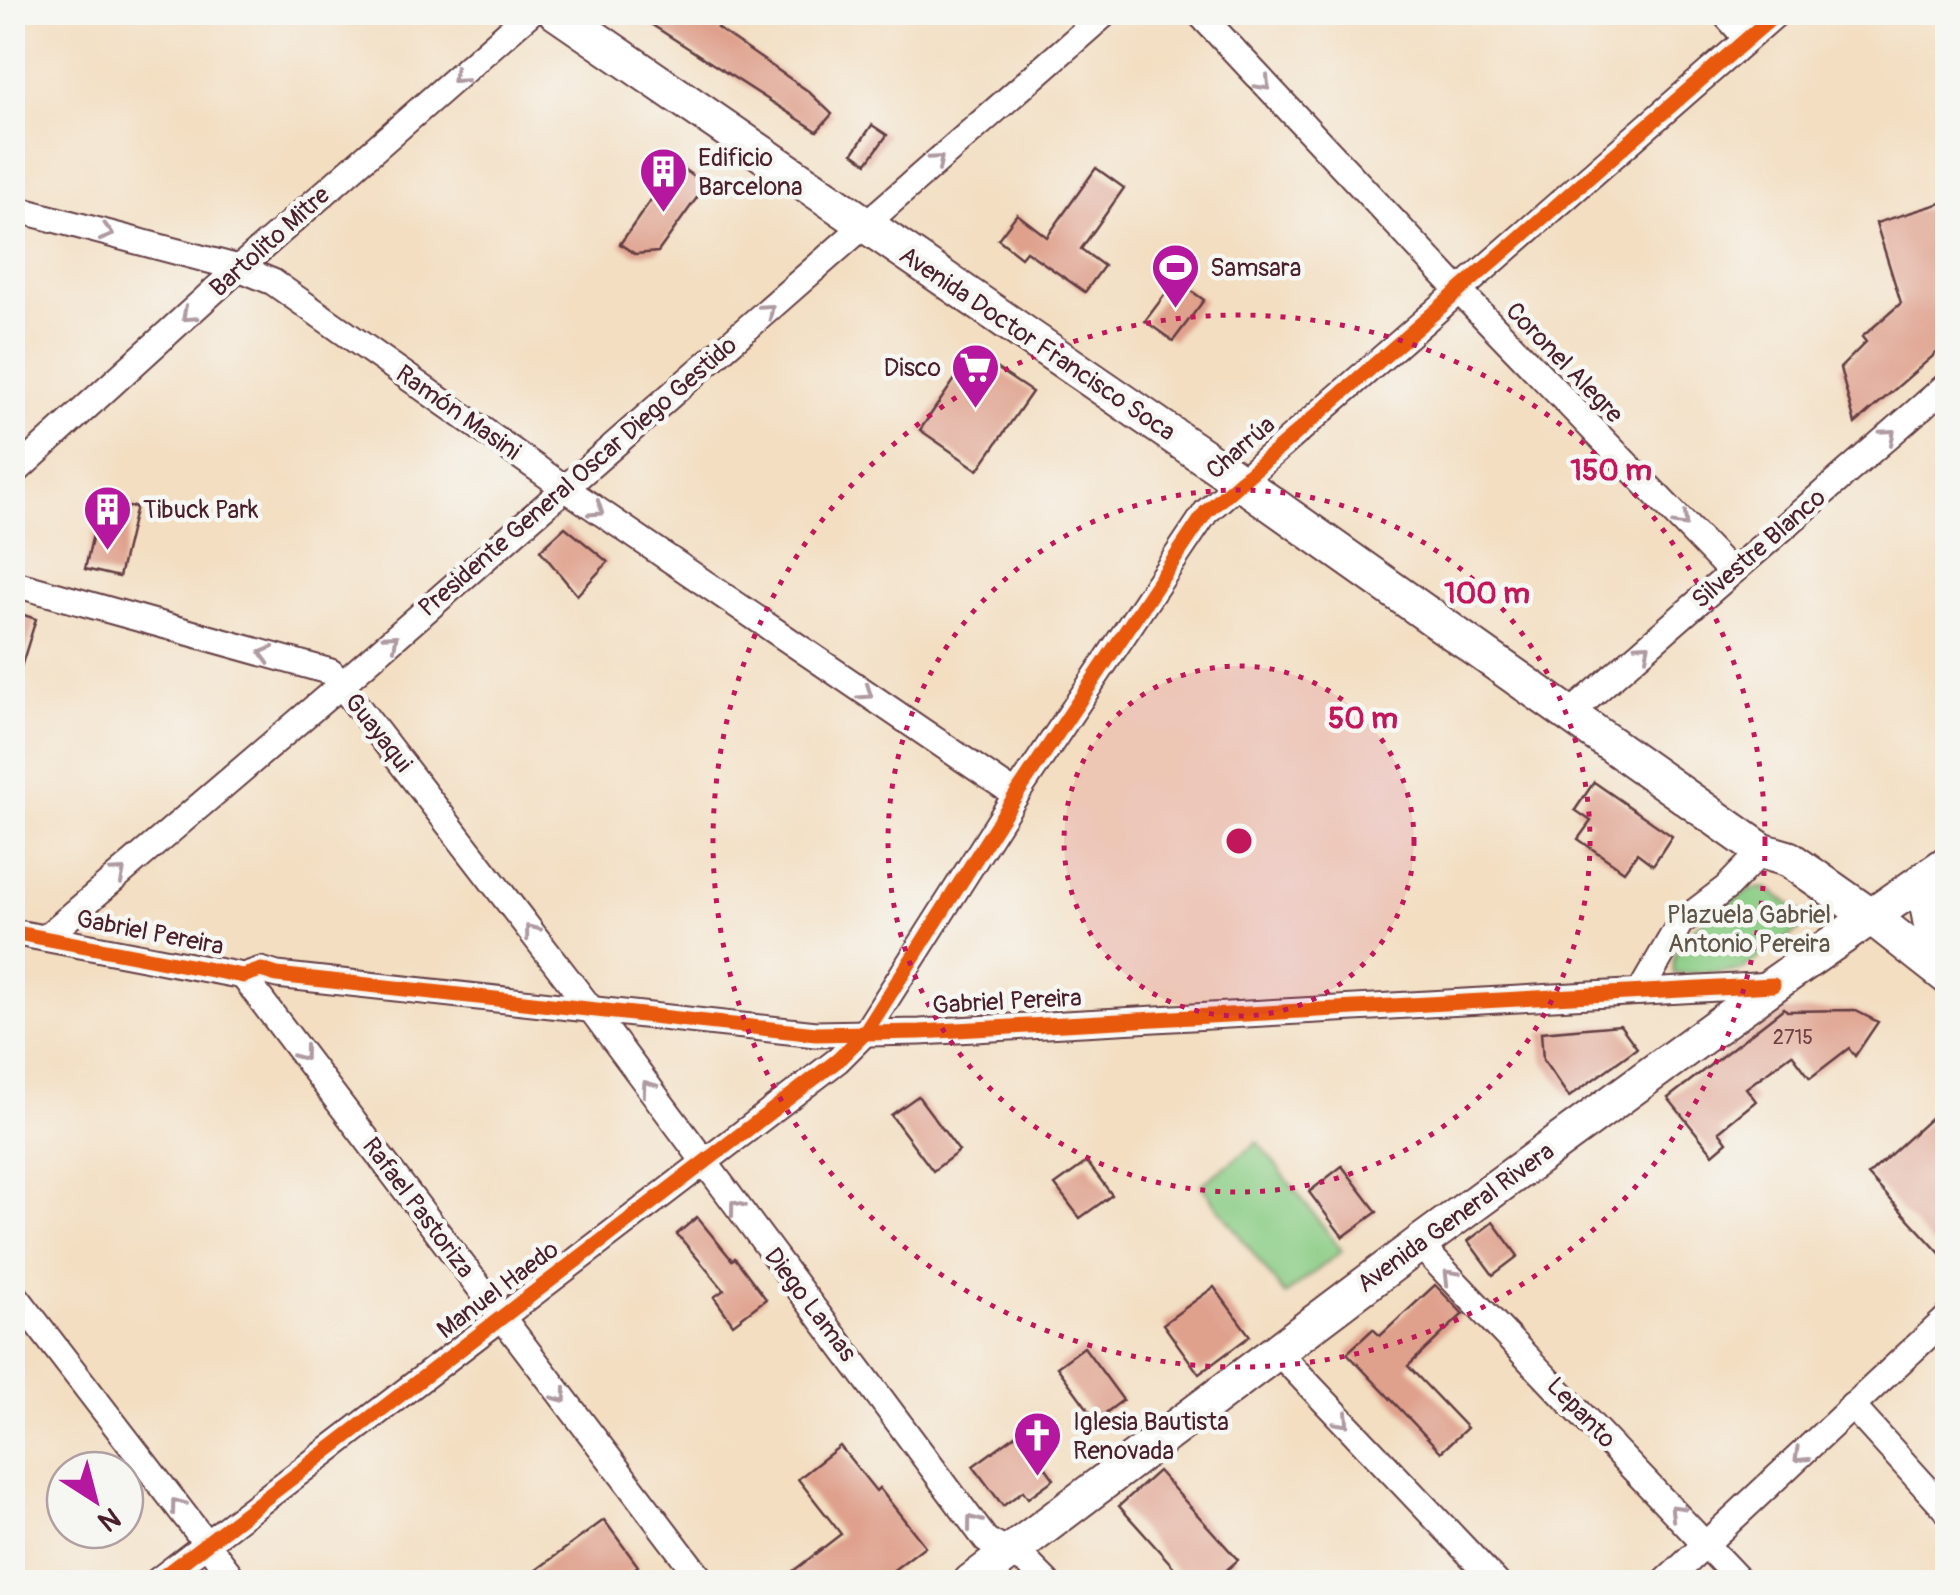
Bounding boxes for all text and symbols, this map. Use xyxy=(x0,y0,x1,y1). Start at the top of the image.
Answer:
one-way arrow xyxy=(451,65,470,83)
one-way arrow xyxy=(1252,72,1270,90)
place label: Edificio Barcelona xyxy=(698,143,803,203)
building icon: Edificio Barcelona xyxy=(637,146,689,214)
one-way arrow xyxy=(925,155,944,173)
street label: Bartolito Mitre xyxy=(204,180,337,304)
one-way arrow xyxy=(98,221,115,242)
street label: Avenida Doctor Francisco Soca xyxy=(893,240,1181,448)
sports icon: Samsara xyxy=(1149,242,1201,310)
place label: Samsara xyxy=(1210,253,1301,284)
street label: Coronel Alegre xyxy=(1499,296,1630,430)
one-way arrow xyxy=(181,303,200,321)
one-way arrow xyxy=(756,303,775,321)
street label: Presidente General Oscar Diego Gestido xyxy=(412,330,744,624)
supermarket icon: Disco xyxy=(950,342,1002,410)
place label: Disco xyxy=(884,353,941,384)
street label: Ramón Masini xyxy=(390,359,526,467)
street label: Charrúa xyxy=(1200,410,1282,486)
one-way arrow xyxy=(1877,429,1896,447)
text: 150 m xyxy=(1570,452,1652,489)
street label: Silvestre Blanco xyxy=(1686,482,1832,616)
building icon: Tibuck Park xyxy=(82,484,134,552)
place label: Tibuck Park xyxy=(143,495,259,526)
one-way arrow xyxy=(586,498,605,516)
one-way arrow xyxy=(1670,510,1688,528)
text: 100 m xyxy=(1444,575,1530,612)
one-way arrow xyxy=(380,633,399,651)
one-way arrow xyxy=(1632,642,1651,660)
one-way arrow xyxy=(258,645,275,666)
one-way arrow xyxy=(854,681,873,699)
street label: Guayaqui xyxy=(338,687,418,779)
text: 50 m xyxy=(1328,700,1398,737)
centre of rings xyxy=(1221,823,1257,859)
one-way arrow xyxy=(107,868,126,886)
park label: Plazuela Gabriel Antonio Pereira xyxy=(1667,900,1831,960)
street label: Gabriel Pereira xyxy=(74,904,226,962)
one-way arrow xyxy=(525,924,543,942)
street label: Gabriel Pereira xyxy=(932,983,1082,1021)
house number: 2715 xyxy=(1773,1025,1813,1050)
one-way arrow xyxy=(290,1043,307,1061)
one-way arrow xyxy=(642,1080,659,1098)
street label: Rafael Pastoriza xyxy=(355,1132,481,1284)
street label: Avenida General Rivera xyxy=(1351,1136,1561,1300)
one-way arrow xyxy=(730,1200,747,1218)
street label: Manuel Haedo xyxy=(431,1234,565,1346)
street label: Diego Lamas xyxy=(757,1242,863,1368)
one-way arrow xyxy=(1444,1270,1462,1288)
street label: Lepanto xyxy=(1540,1371,1622,1455)
one-way arrow xyxy=(549,1385,566,1403)
place label: Iglesia Bautista Renovada xyxy=(1073,1407,1229,1467)
one-way arrow xyxy=(1331,1409,1349,1428)
church icon: Iglesia Bautista Renovada xyxy=(1012,1410,1064,1478)
one-way arrow xyxy=(1793,1444,1811,1462)
north arrow xyxy=(45,1450,145,1550)
one-way arrow xyxy=(171,1498,189,1516)
text: N xyxy=(91,1499,127,1539)
one-way arrow xyxy=(1669,1504,1687,1522)
one-way arrow xyxy=(967,1515,984,1533)

